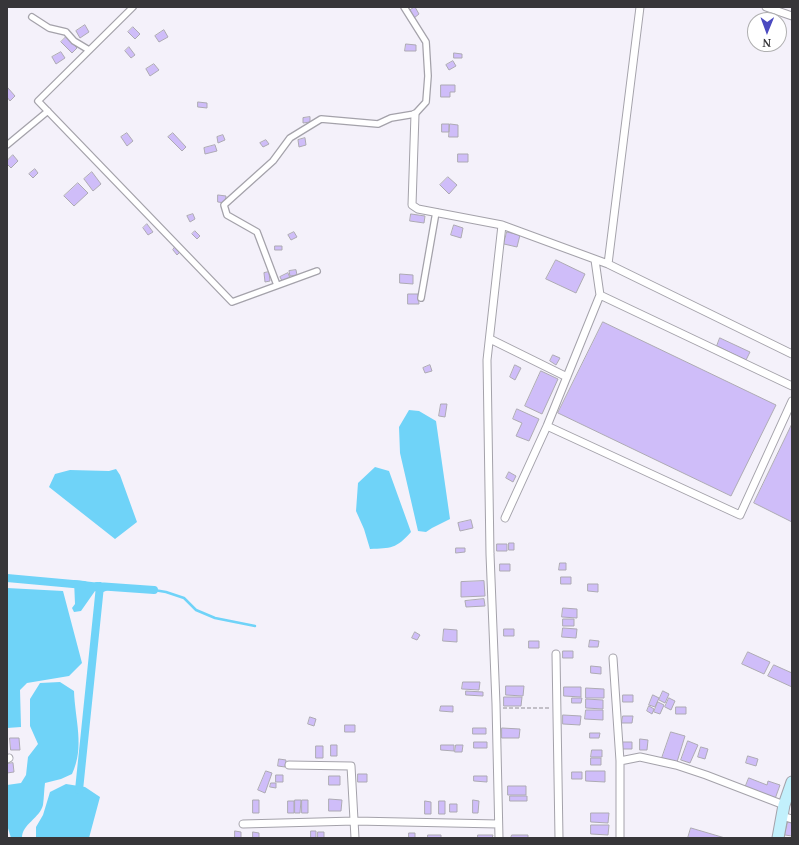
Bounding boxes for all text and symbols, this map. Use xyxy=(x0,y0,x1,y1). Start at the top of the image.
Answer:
north arrow xyxy=(747,12,787,52)
text: N xyxy=(762,36,771,51)

